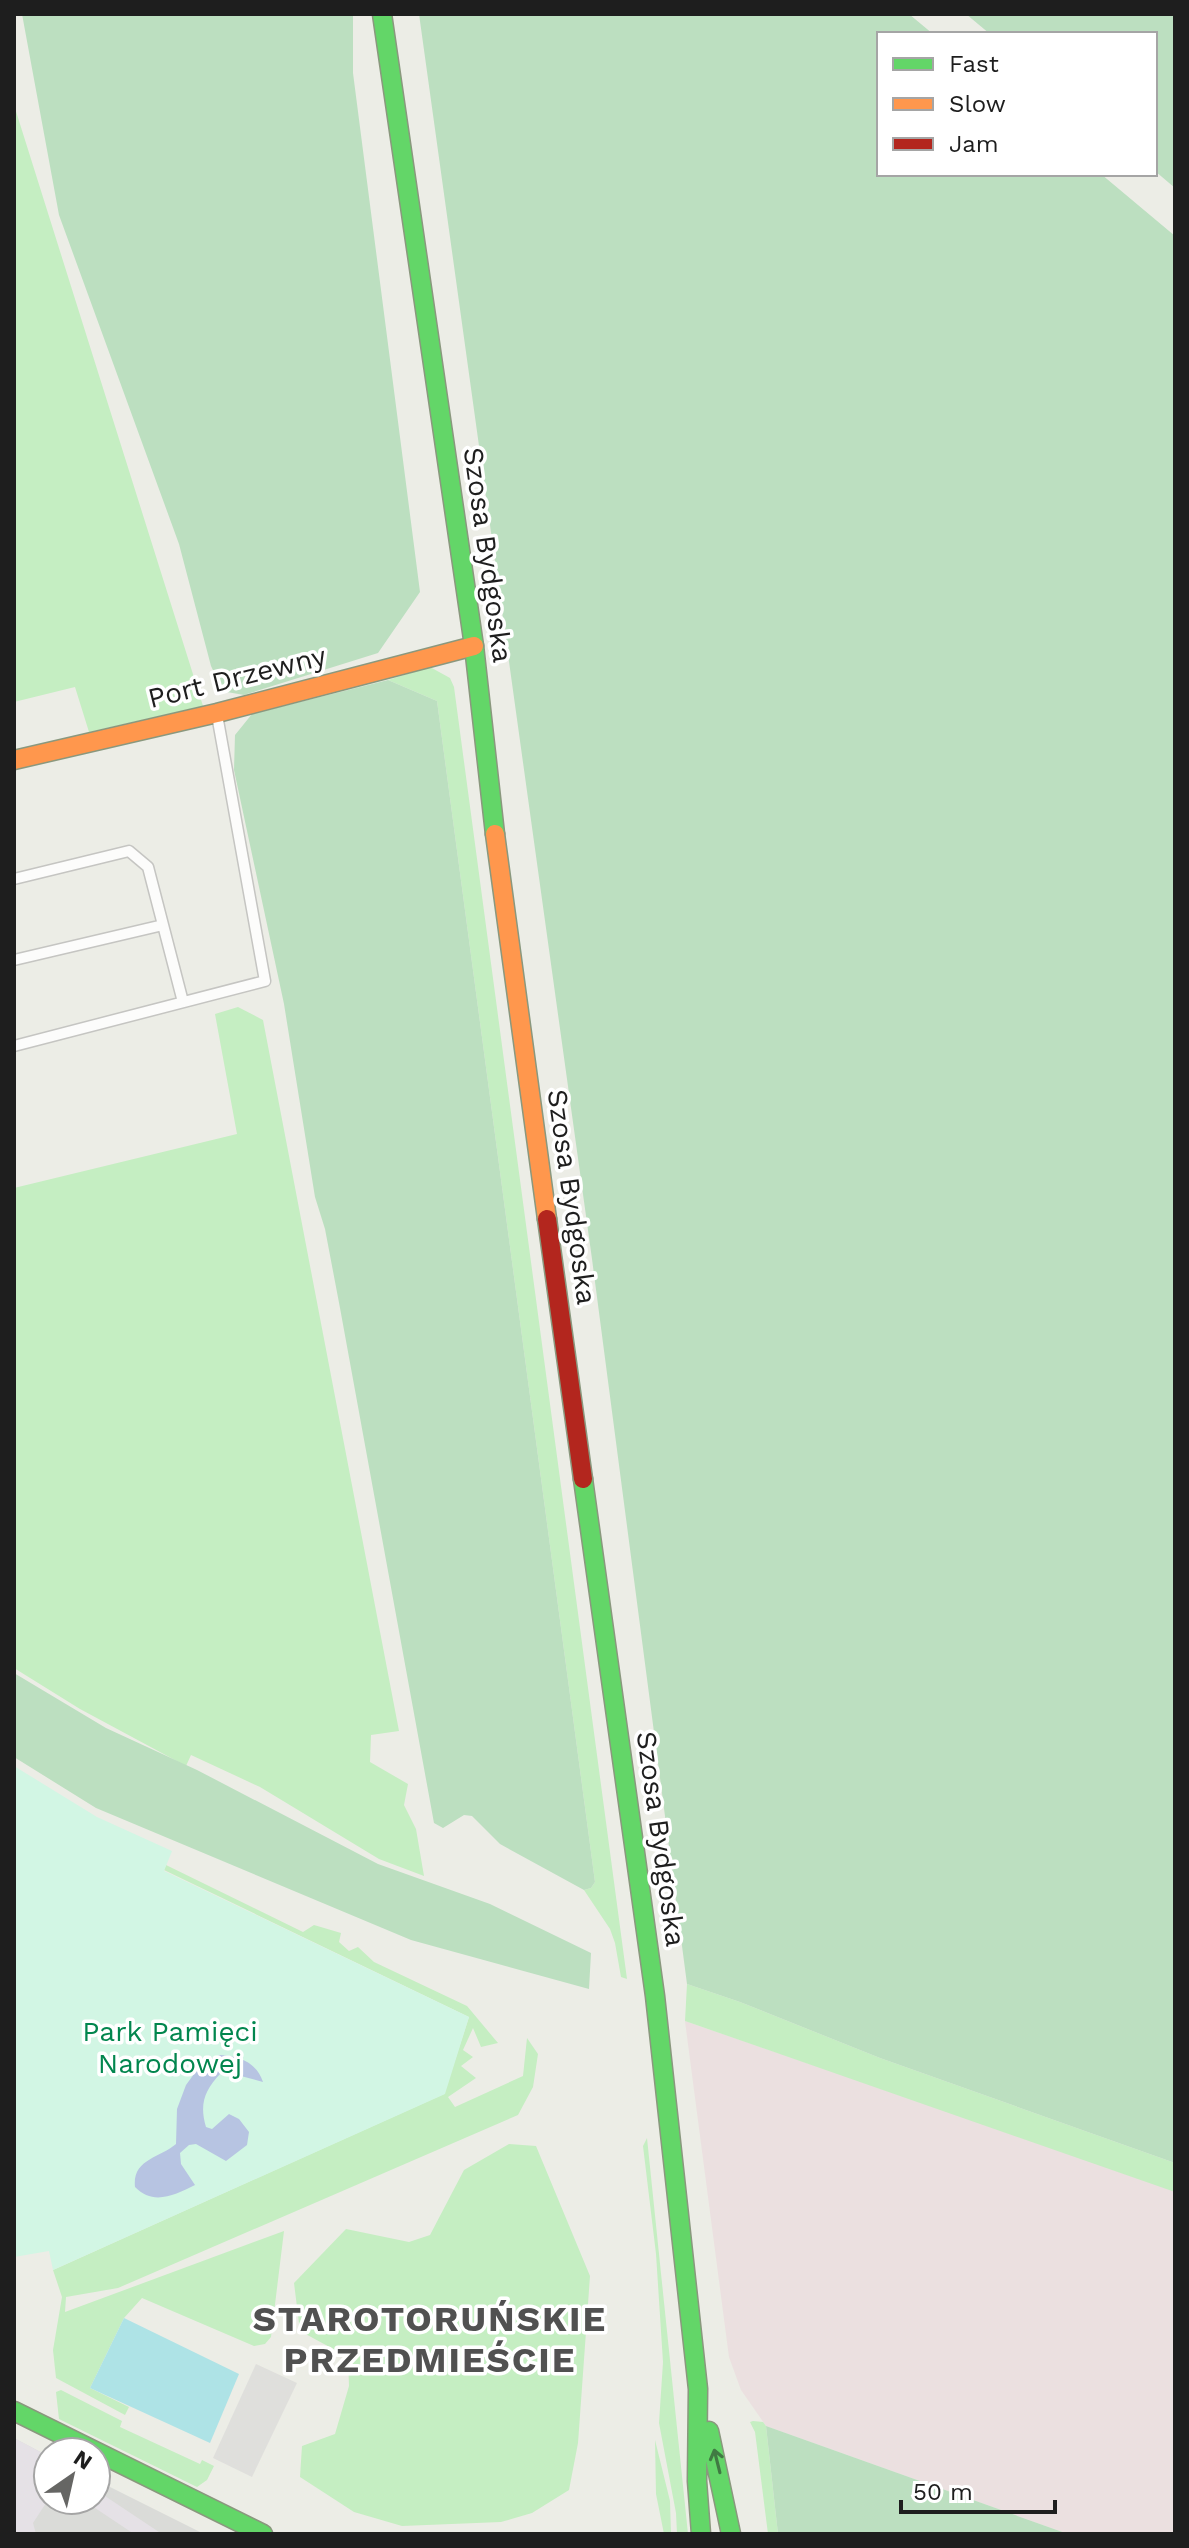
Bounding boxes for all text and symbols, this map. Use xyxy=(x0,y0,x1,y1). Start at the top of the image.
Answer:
legend xyxy=(877,32,1157,176)
text: Fast xyxy=(949,50,999,78)
text: Slow xyxy=(949,90,1006,118)
text: Jam xyxy=(949,130,999,158)
street label: Szosa Bydgoska xyxy=(457,445,519,665)
street label: Port Drzewny xyxy=(145,639,330,715)
street label: Szosa Bydgoska xyxy=(541,1087,603,1307)
street label: Szosa Bydgoska xyxy=(630,1729,692,1949)
park label: Park Pamięci Narodowej xyxy=(82,2015,258,2080)
district label: STAROTORUŃSKIE PRZEDMIEŚCIE xyxy=(253,2298,607,2381)
north arrow xyxy=(32,2436,112,2516)
text: N xyxy=(69,2445,97,2475)
one-way arrow xyxy=(708,2449,723,2475)
scale bar xyxy=(901,2464,1055,2514)
text: 50 m xyxy=(913,2478,973,2506)

